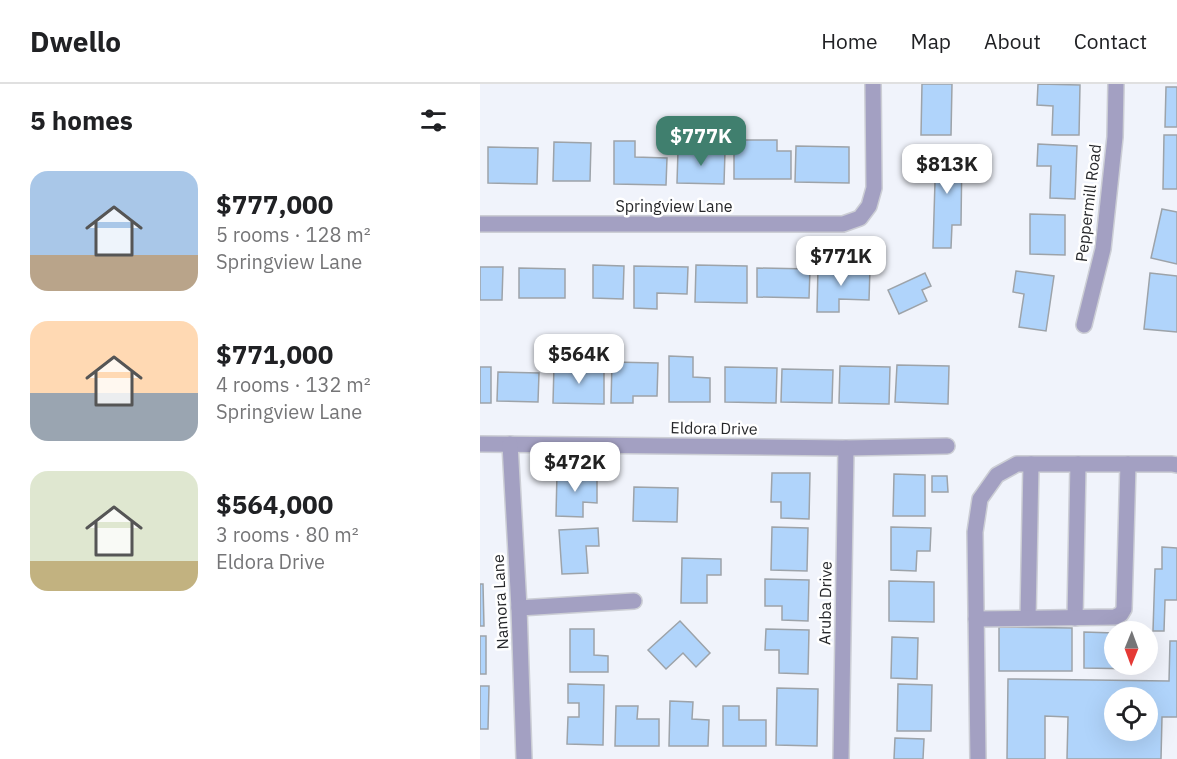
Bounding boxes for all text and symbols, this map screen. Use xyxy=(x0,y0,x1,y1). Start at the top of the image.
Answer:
text: Dwello xyxy=(30,23,121,60)
text: Home xyxy=(821,27,878,55)
text: Map xyxy=(911,27,951,55)
text: About xyxy=(984,27,1041,55)
text: Contact xyxy=(1074,27,1147,55)
text: 5 homes xyxy=(30,103,133,137)
icon: filters xyxy=(417,104,450,137)
pin: $777K xyxy=(659,116,743,167)
text: $777K xyxy=(670,122,732,149)
street label: Peppermill Road xyxy=(1071,143,1105,263)
pin: $813K xyxy=(905,144,989,195)
text: $813K xyxy=(916,150,978,177)
text: $777,000 xyxy=(216,187,333,221)
icon: home xyxy=(78,195,150,267)
street label: Springview Lane xyxy=(615,196,733,216)
text: 5 rooms · 128 m² xyxy=(216,221,371,248)
pin: $771K xyxy=(799,236,883,287)
text: $771K xyxy=(810,242,872,269)
text: Springview Lane xyxy=(216,248,362,275)
pin: $564K xyxy=(537,334,621,385)
text: $771,000 xyxy=(216,337,333,371)
text: $564K xyxy=(548,340,610,367)
icon: home xyxy=(78,345,150,417)
text: 4 rooms · 132 m² xyxy=(216,371,371,398)
text: Springview Lane xyxy=(216,398,362,425)
street label: Eldora Drive xyxy=(670,417,758,439)
pin: $472K xyxy=(533,442,617,493)
text: $472K xyxy=(544,448,606,475)
text: $564,000 xyxy=(216,487,333,521)
icon: home xyxy=(78,495,150,567)
text: 3 rooms · 80 m² xyxy=(216,521,359,548)
text: Eldora Drive xyxy=(216,548,325,575)
street label: Namora Lane xyxy=(488,554,512,650)
street label: Aruba Drive xyxy=(814,561,836,645)
north arrow xyxy=(1104,621,1158,675)
map controls xyxy=(1104,621,1158,741)
button: locate xyxy=(1104,687,1158,741)

